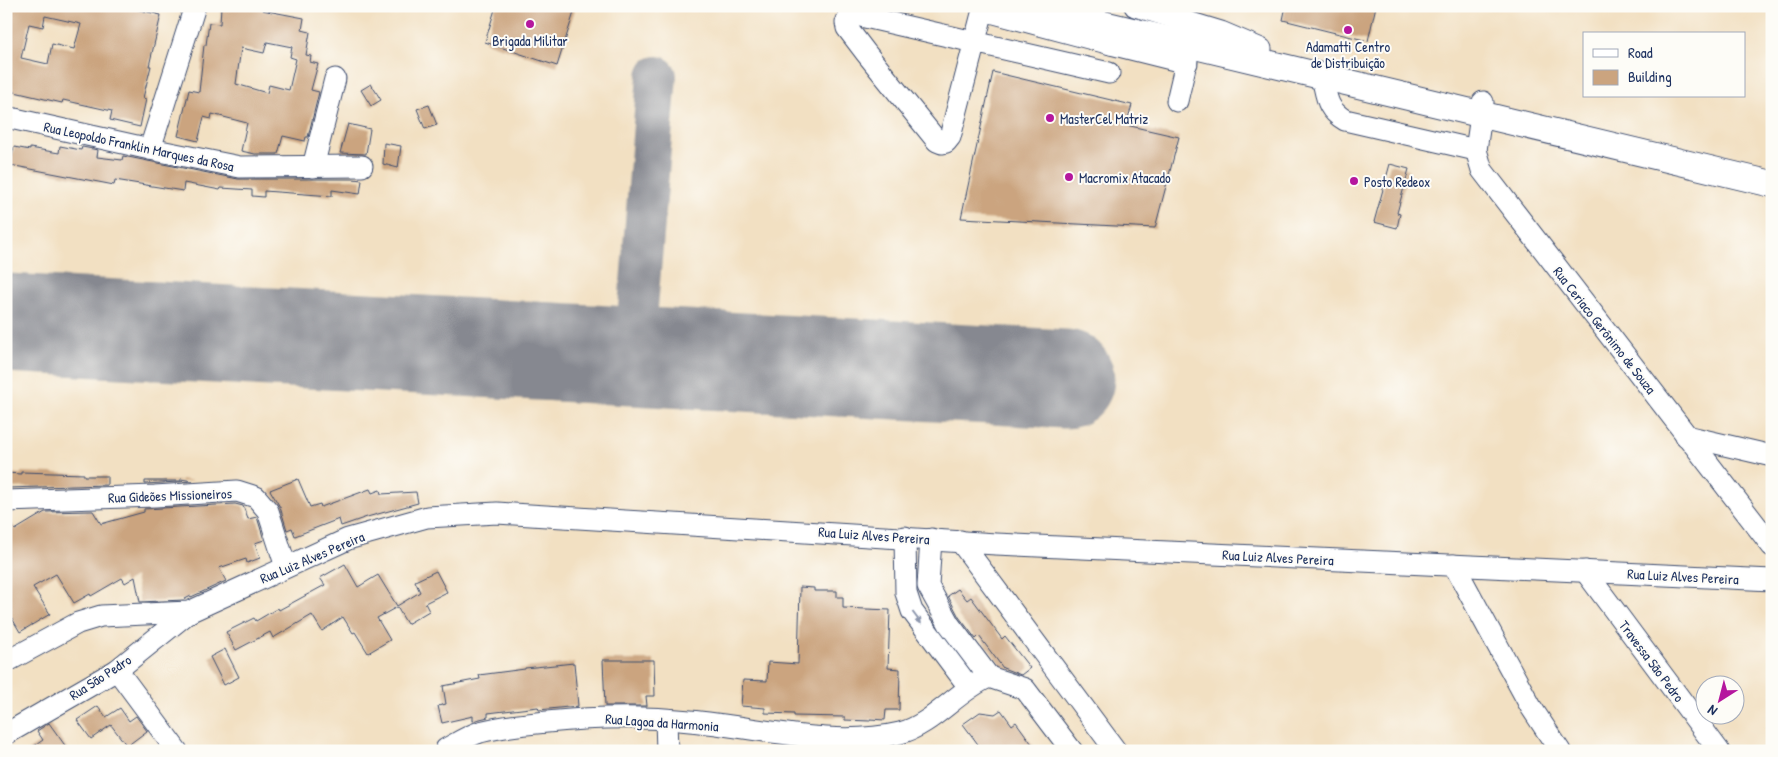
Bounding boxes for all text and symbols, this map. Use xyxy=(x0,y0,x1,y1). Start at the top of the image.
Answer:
marker: Brigada Militar xyxy=(524,18,536,30)
marker: Adamatti Centro de Distribuição xyxy=(1342,24,1354,36)
place label: Brigada Militar xyxy=(492,31,568,51)
legend xyxy=(1583,32,1746,98)
place label: Adamatti Centro de Distribuição xyxy=(1306,37,1390,72)
text: Road xyxy=(1628,42,1653,63)
text: Building xyxy=(1628,66,1672,87)
place label: MasterCel Matriz xyxy=(1060,109,1148,128)
marker: MasterCel Matriz xyxy=(1044,112,1056,124)
street label: Rua Leopoldo Franklin Marques da Rosa xyxy=(42,117,236,177)
place label: Macromix Atacado xyxy=(1079,168,1171,187)
marker: Macromix Atacado xyxy=(1063,171,1075,183)
place label: Posto Redeox xyxy=(1364,172,1430,191)
marker: Posto Redeox xyxy=(1348,175,1360,187)
street label: Rua Ceriaco Gerônimo de Souza xyxy=(1549,262,1661,398)
street label: Rua Gideões Missioneiros xyxy=(108,483,232,507)
street label: Rua Luiz Alves Pereira xyxy=(818,522,931,548)
street label: Rua Luiz Alves Pereira xyxy=(257,526,367,588)
street label: Rua Luiz Alves Pereira xyxy=(1222,545,1335,569)
street label: Rua Luiz Alves Pereira xyxy=(1627,564,1740,588)
one-way arrow xyxy=(912,611,923,624)
street label: Travessa São Pedro xyxy=(1615,616,1689,706)
street label: Rua São Pedro xyxy=(65,650,135,704)
north arrow xyxy=(1696,674,1746,724)
text: N xyxy=(1703,701,1721,721)
street label: Rua Lagoa da Harmonia xyxy=(605,709,720,736)

